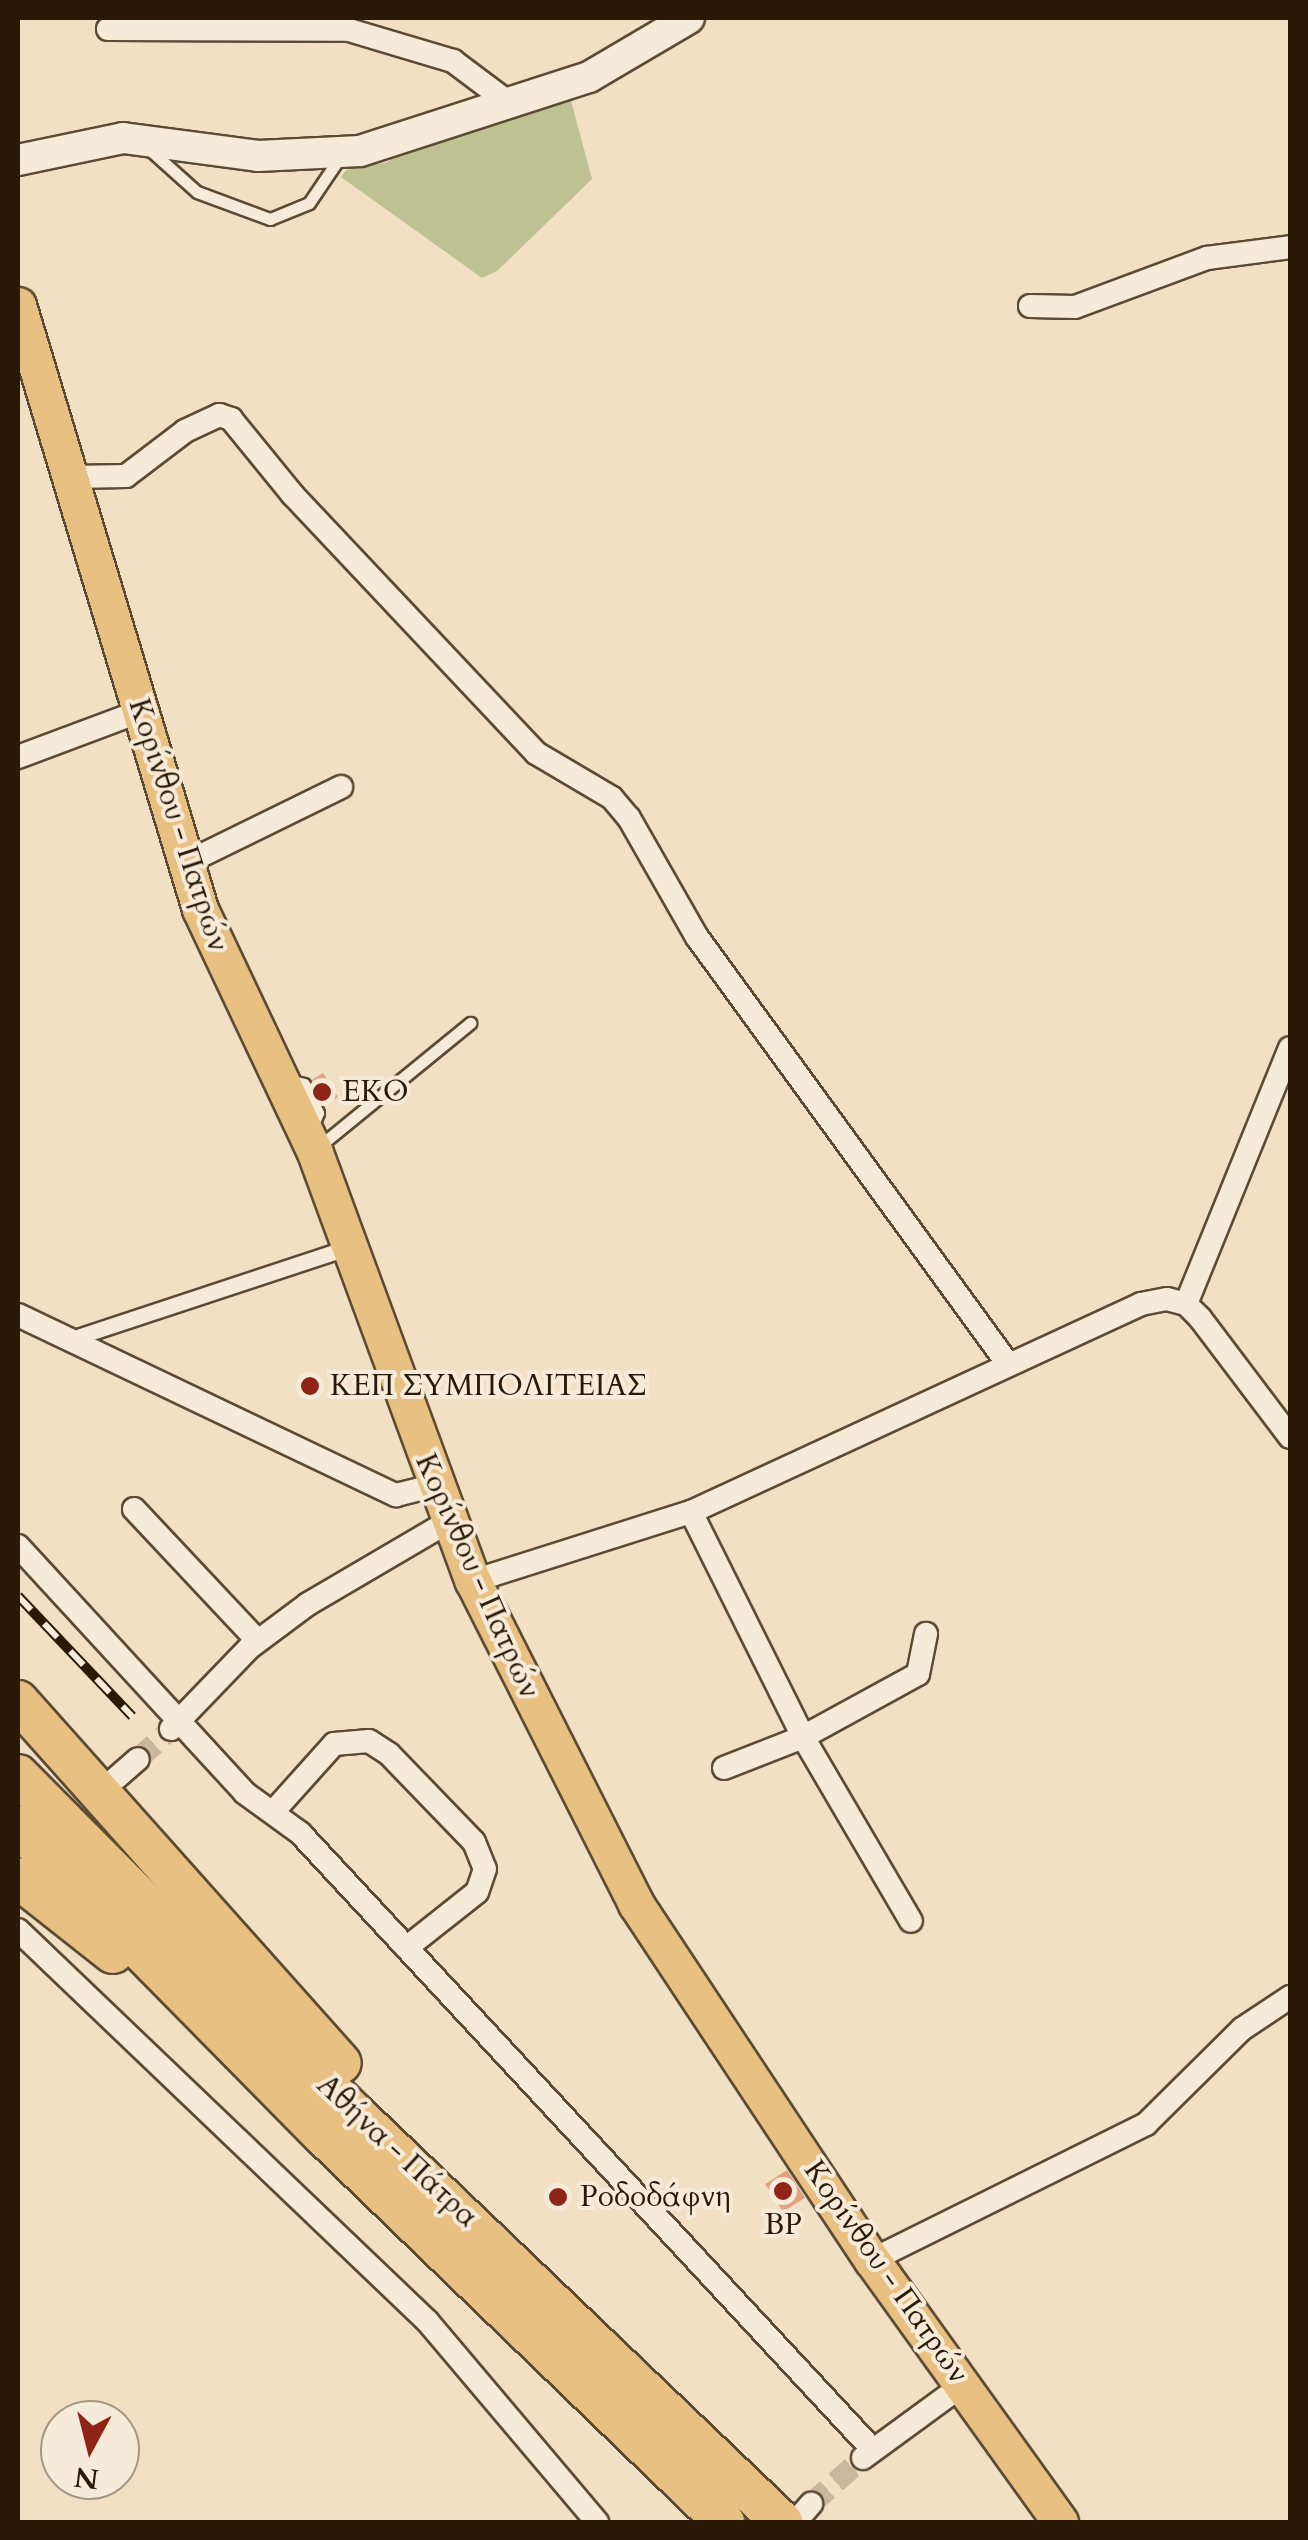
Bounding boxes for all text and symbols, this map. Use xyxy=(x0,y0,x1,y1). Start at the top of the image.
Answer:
street label: Κορίνθου - Πατρών xyxy=(120,694,236,956)
place label: EKO xyxy=(342,1074,409,1110)
marker: EKO xyxy=(311,1081,333,1103)
place label: ΚΕΠ ΣΥΜΠΟΛΙΤΕΙΑΣ xyxy=(330,1368,647,1404)
marker: ΚΕΠ ΣΥΜΠΟΛΙΤΕΙΑΣ xyxy=(299,1375,321,1397)
street label: Κορίνθου - Πατρών xyxy=(407,1448,547,1704)
street label: Αθήνα - Πάτρα xyxy=(309,2067,485,2235)
street label: Κορίνθου - Πατρών xyxy=(796,2154,976,2390)
place label: Ροδοδάφνη xyxy=(580,2179,731,2215)
marker: BP xyxy=(772,2180,794,2202)
marker: Ροδοδάφνη xyxy=(545,2184,571,2210)
place label: BP xyxy=(764,2207,802,2243)
north arrow xyxy=(40,2400,140,2500)
text: N xyxy=(72,2457,101,2498)

